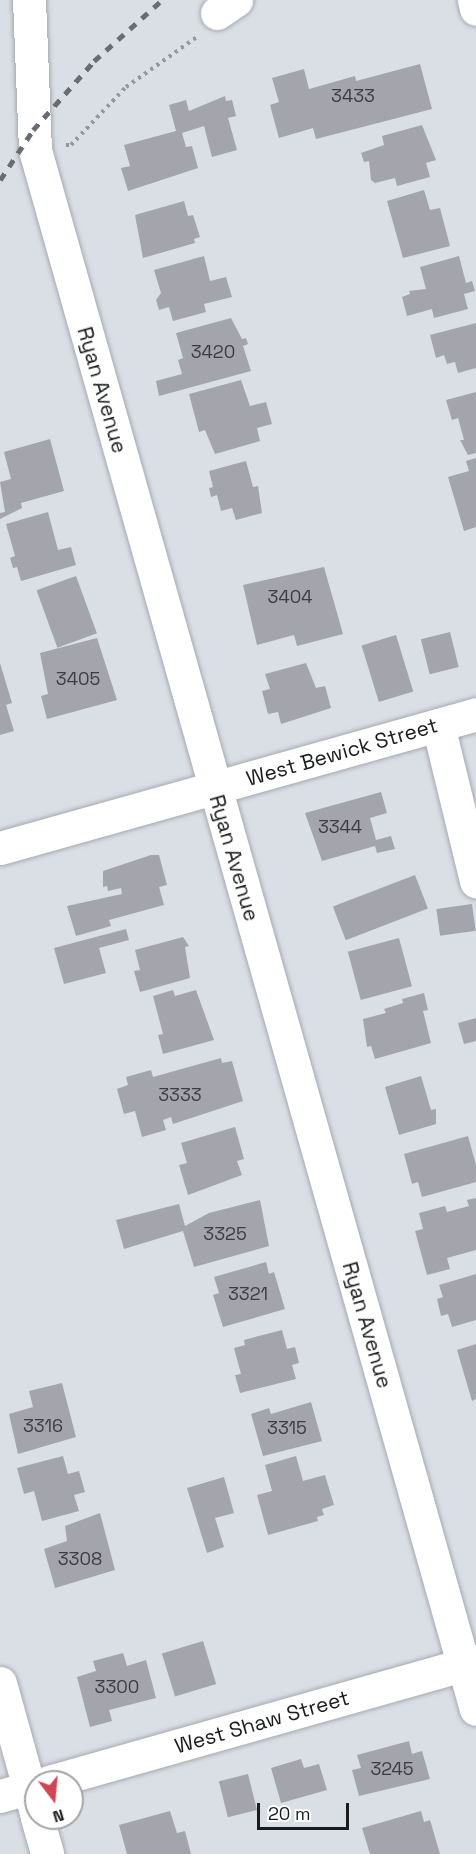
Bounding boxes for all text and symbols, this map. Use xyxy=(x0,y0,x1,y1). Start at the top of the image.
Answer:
house number: 3433 xyxy=(331,85,375,107)
street label: Ryan Avenue xyxy=(72,324,132,456)
house number: 3420 xyxy=(191,341,235,363)
house number: 3404 xyxy=(268,586,312,608)
house number: 3405 xyxy=(56,668,100,690)
street label: West Bewick Street xyxy=(243,713,441,791)
street label: Ryan Avenue xyxy=(204,792,264,924)
house number: 3344 xyxy=(318,816,362,838)
house number: 3333 xyxy=(158,1084,202,1106)
house number: 3325 xyxy=(203,1223,247,1245)
street label: Ryan Avenue xyxy=(337,1259,397,1391)
house number: 3321 xyxy=(228,1283,268,1305)
house number: 3316 xyxy=(23,1415,63,1437)
house number: 3315 xyxy=(267,1417,307,1439)
house number: 3308 xyxy=(58,1548,102,1570)
house number: 3300 xyxy=(95,1676,139,1698)
street label: West Shaw Street xyxy=(172,1685,352,1759)
house number: 3245 xyxy=(370,1758,414,1780)
north arrow xyxy=(24,1770,84,1830)
scale bar xyxy=(260,1791,352,1829)
text: 20 m xyxy=(268,1802,311,1825)
text: N xyxy=(51,1804,67,1827)

